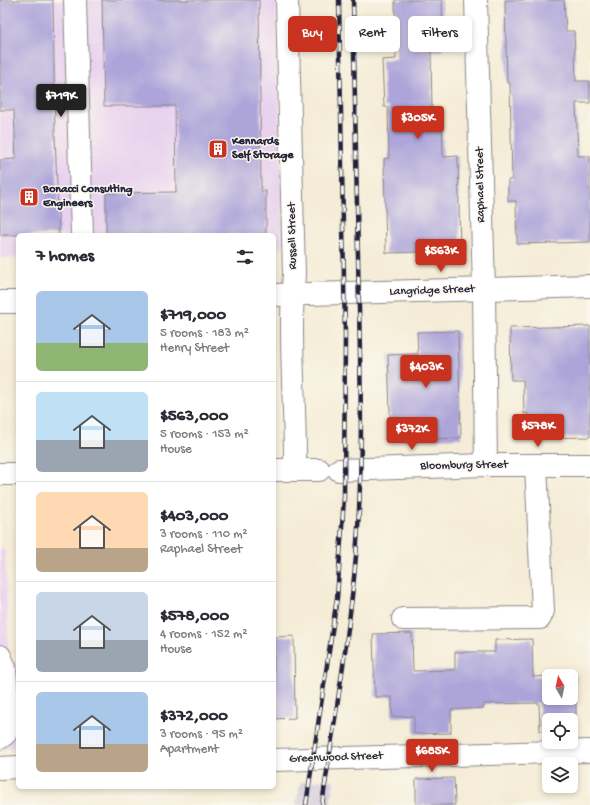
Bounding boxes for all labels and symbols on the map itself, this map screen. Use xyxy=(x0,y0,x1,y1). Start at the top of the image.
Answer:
pin: $719K xyxy=(33,84,89,118)
pin: $305K xyxy=(390,106,446,140)
place label: Kennards Self Storage xyxy=(231,135,294,163)
building icon: Kennards Self Storage xyxy=(207,138,229,160)
street label: Raphael Street xyxy=(473,146,489,223)
place label: Bonacci Consulting Engineers xyxy=(42,183,133,211)
building icon: Bonacci Consulting Engineers xyxy=(18,186,40,208)
street label: Russell Street xyxy=(285,201,301,270)
pin: $563K xyxy=(413,239,469,273)
street label: Langridge Street xyxy=(389,282,476,299)
pin: $403K xyxy=(398,355,454,389)
pin: $578K xyxy=(510,414,566,448)
pin: $372K xyxy=(384,417,440,451)
street label: Bloomburg Street xyxy=(419,458,509,474)
north arrow xyxy=(542,669,578,705)
pin: $685K xyxy=(404,739,460,773)
street label: Greenwood Street xyxy=(289,749,384,767)

